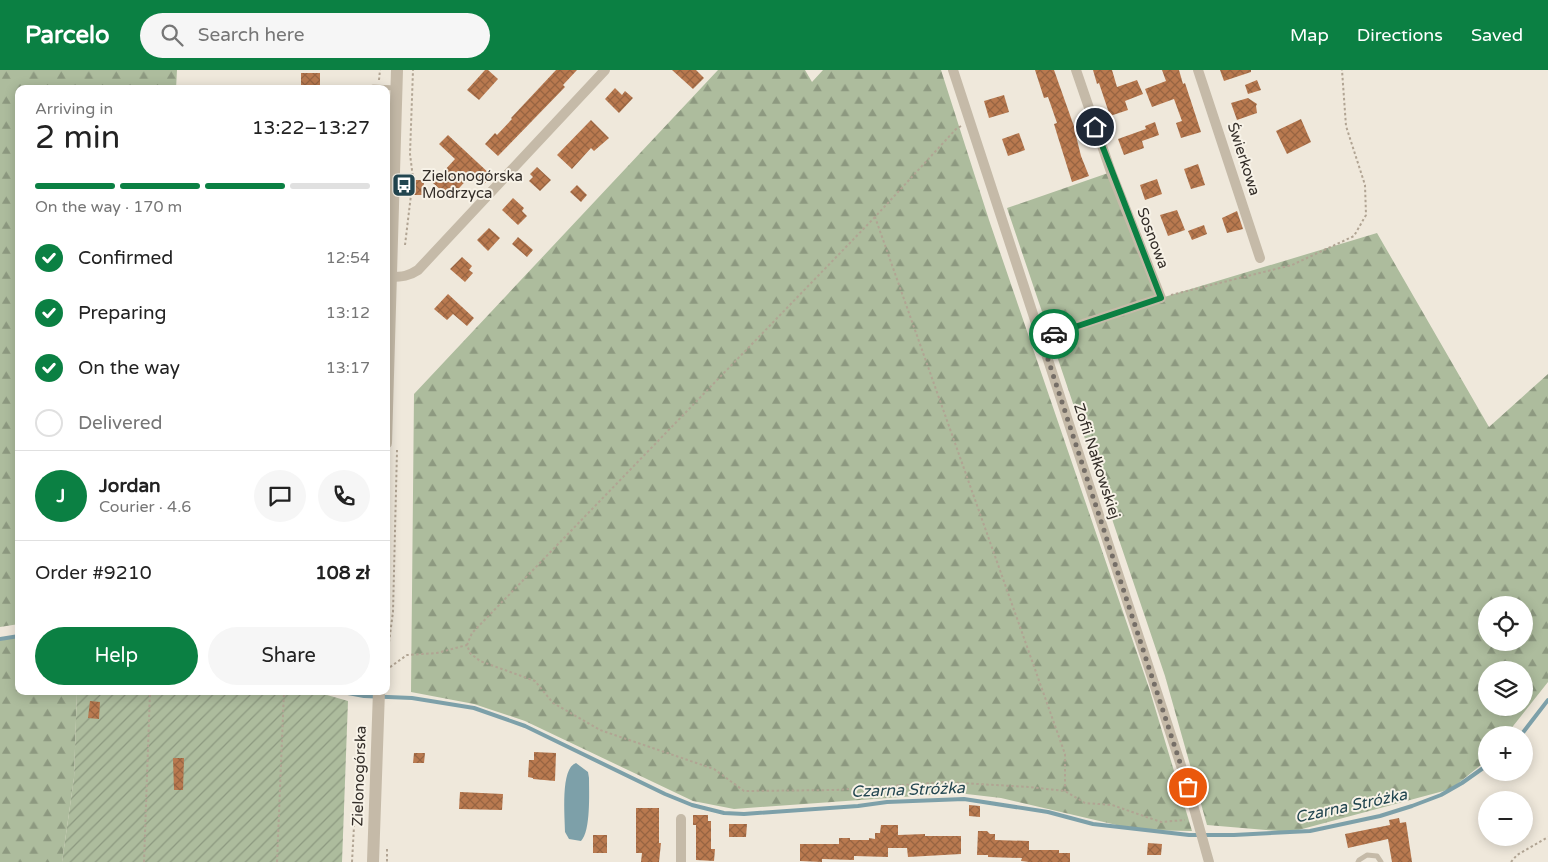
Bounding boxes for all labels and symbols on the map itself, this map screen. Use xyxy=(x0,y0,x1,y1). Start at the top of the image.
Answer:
pin xyxy=(1074,106,1116,148)
street label: Świerkowa xyxy=(1224,120,1264,198)
place label: Zielonogórska Modrzyca xyxy=(422,167,523,202)
bus stop icon: Zielonogórska Modrzyca xyxy=(391,172,417,198)
street label: Sosnowa xyxy=(1133,205,1173,271)
courier xyxy=(1029,309,1079,359)
street label: Zofii Nałkowskiej xyxy=(1070,401,1124,521)
street label: Zielonogórska xyxy=(348,725,370,827)
pin xyxy=(1167,766,1209,808)
water label: Czarna Stróżka xyxy=(851,778,966,802)
water label: Czarna Stróżka xyxy=(1293,784,1410,828)

